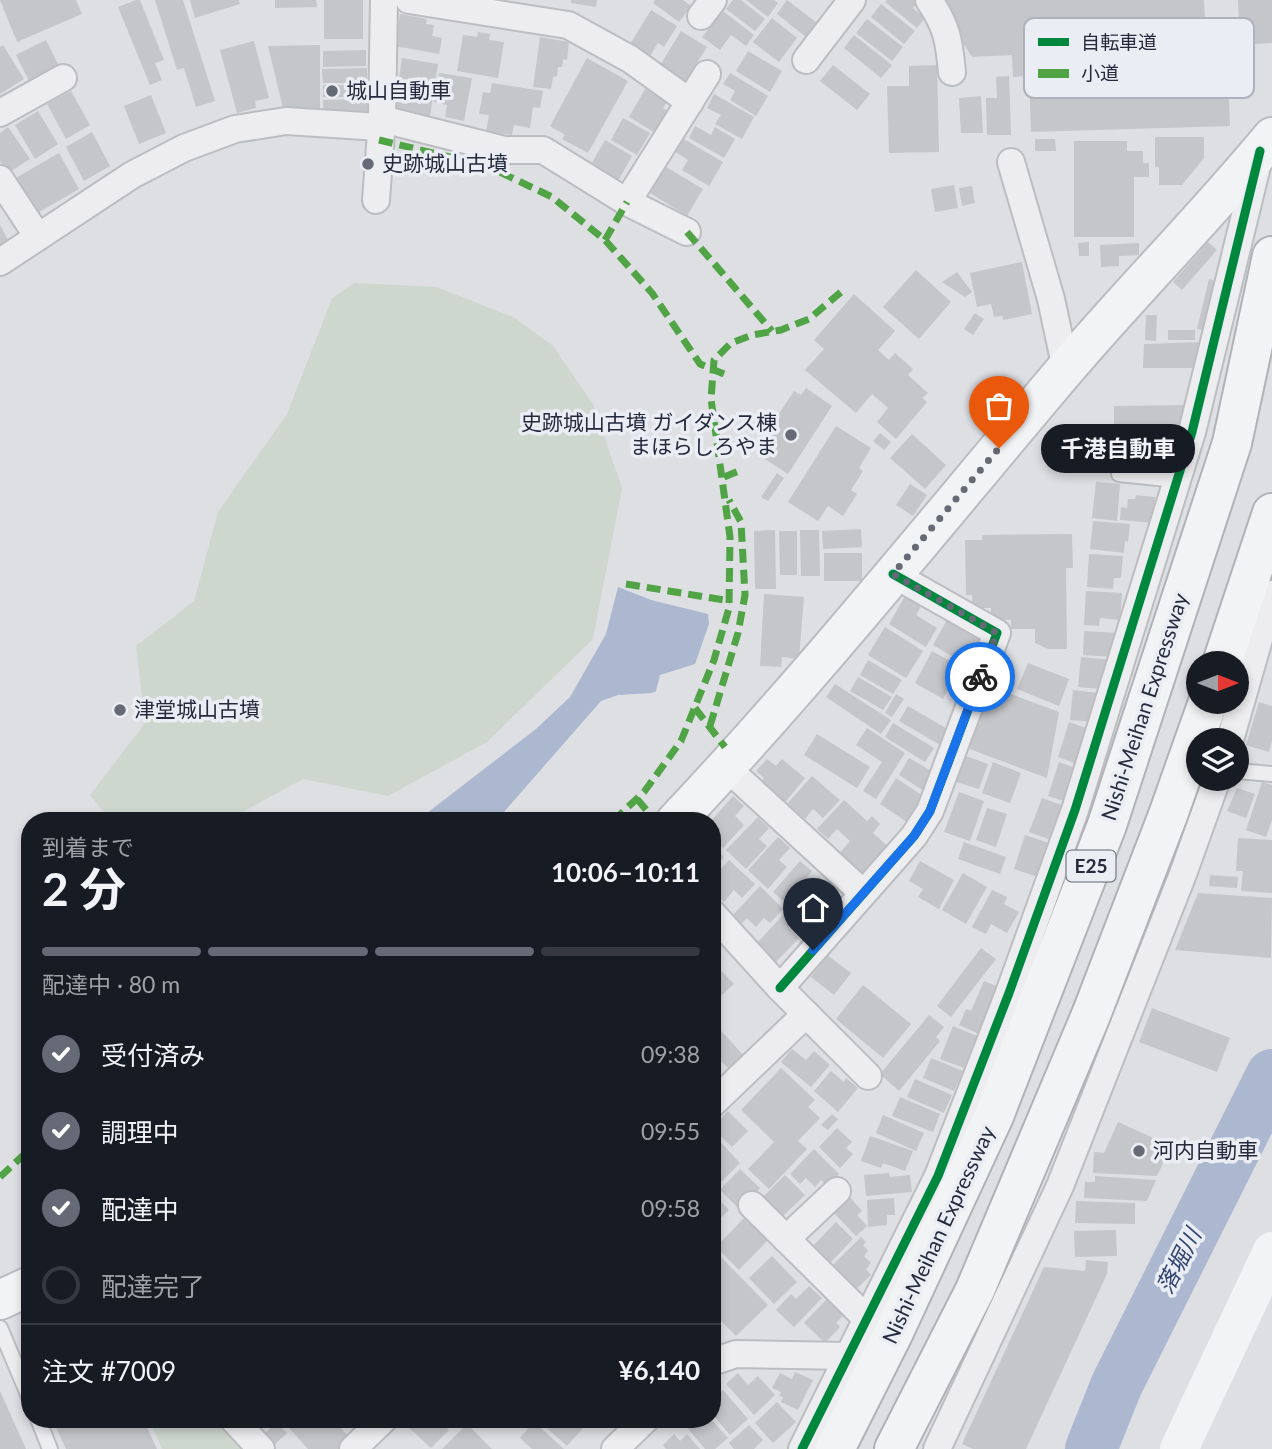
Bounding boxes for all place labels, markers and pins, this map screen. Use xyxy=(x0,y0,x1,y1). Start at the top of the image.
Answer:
place label: 城山自動車 xyxy=(346,77,451,102)
marker: 城山自動車 xyxy=(324,83,340,99)
place label: 史跡城山古墳 xyxy=(382,150,508,175)
marker: 史跡城山古墳 xyxy=(360,156,376,172)
pin xyxy=(969,376,1029,448)
place label: 史跡城山古墳 ガイダンス棟 まほらしろやま xyxy=(521,409,777,458)
callout: 千港自動車 xyxy=(1041,424,1195,472)
marker: 史跡城山古墳 ガイダンス棟 まほらしろやま xyxy=(783,427,799,443)
place label: 津堂城山古墳 xyxy=(134,696,260,721)
marker: 津堂城山古墳 xyxy=(112,702,128,718)
pin xyxy=(783,878,843,950)
place label: 河内自動車 xyxy=(1153,1137,1258,1162)
marker: 河内自動車 xyxy=(1131,1143,1147,1159)

